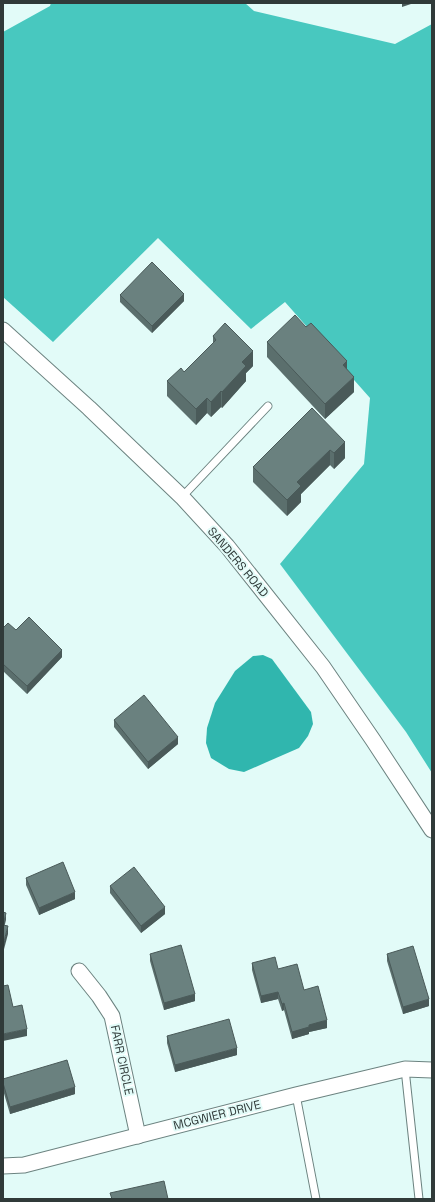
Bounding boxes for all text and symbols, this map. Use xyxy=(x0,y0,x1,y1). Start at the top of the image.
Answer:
street label: SANDERS ROAD xyxy=(204,524,272,600)
street label: FARR CIRCLE xyxy=(107,1024,137,1097)
street label: MCGWIER DRIVE xyxy=(172,1096,263,1134)

